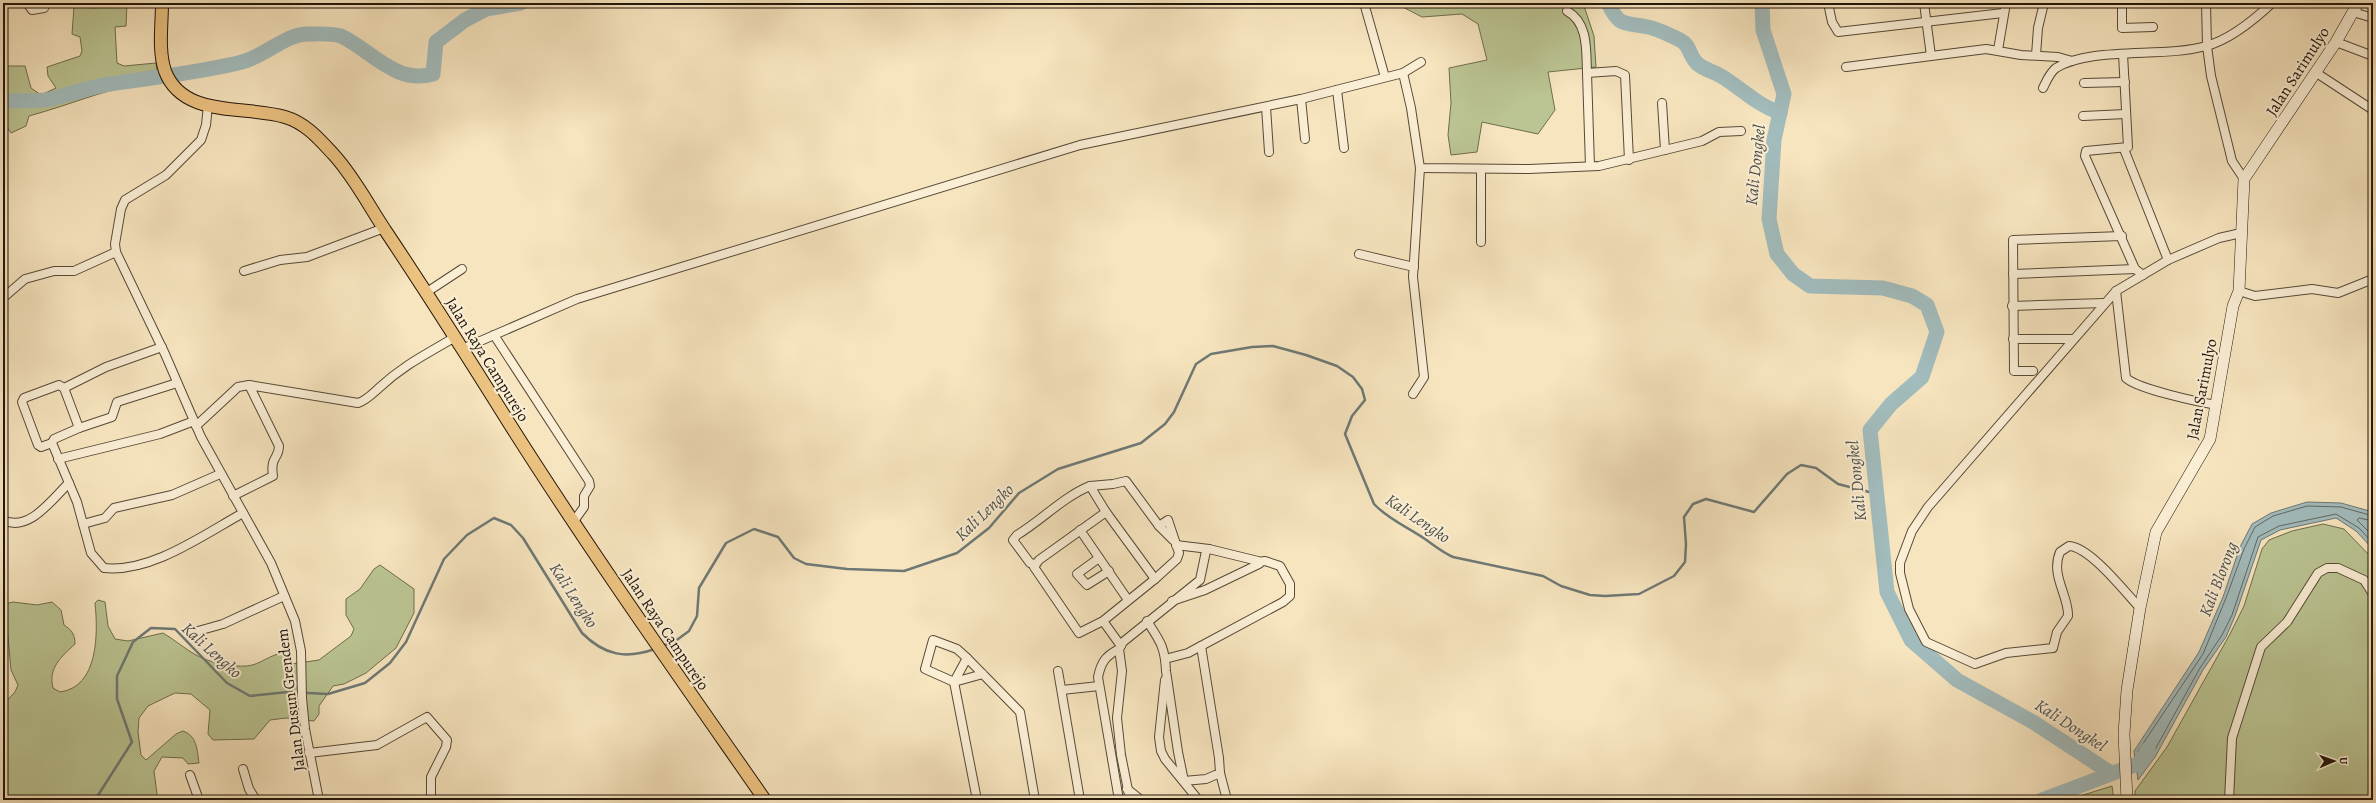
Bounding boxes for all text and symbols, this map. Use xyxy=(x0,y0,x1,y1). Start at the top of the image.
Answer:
street label: Jalan Sarimulyo xyxy=(2261,23,2335,121)
water label: Kali Dongkel xyxy=(1740,123,1771,207)
street label: Jalan Raya Campurejo xyxy=(440,293,534,426)
street label: Jalan Sarimulyo xyxy=(2181,337,2223,442)
water label: Kali Dongkel xyxy=(1841,439,1872,522)
water label: Kali Lengko xyxy=(950,478,1019,546)
water label: Kali Lengko xyxy=(1381,488,1455,549)
water label: Kali Blorong xyxy=(2194,538,2243,620)
water label: Kali Lengko xyxy=(544,558,603,632)
street label: Jalan Raya Campurejo xyxy=(616,564,714,695)
water label: Kali Lengko xyxy=(177,617,247,684)
street label: Jalan Dusun Grendem xyxy=(271,627,311,773)
water label: Kali Dongkel xyxy=(2030,694,2112,758)
north arrow xyxy=(2314,741,2354,781)
text: U xyxy=(2336,757,2351,765)

